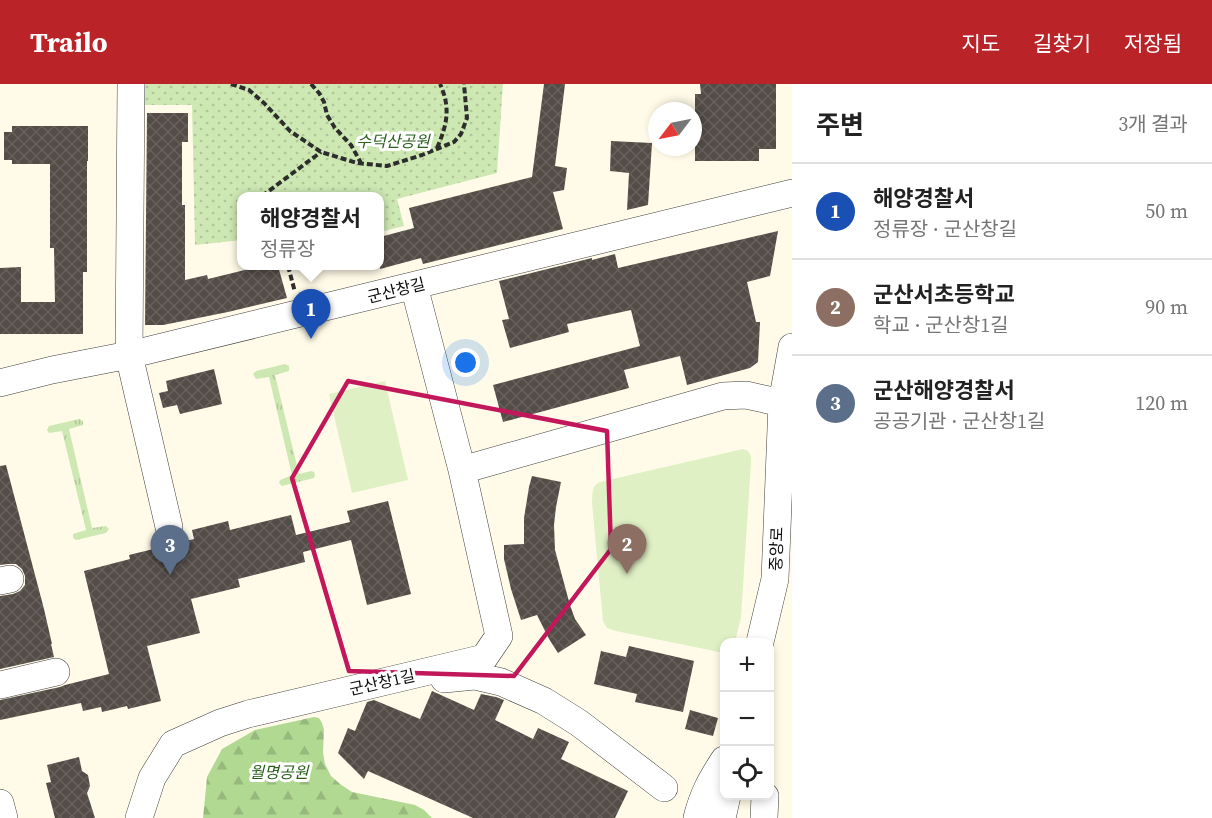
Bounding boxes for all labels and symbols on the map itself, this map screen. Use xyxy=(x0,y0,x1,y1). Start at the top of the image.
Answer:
north arrow xyxy=(648,102,702,156)
park label: 수덕산공원 xyxy=(356,130,431,152)
street label: 군산창길 xyxy=(365,272,427,308)
pin: 1 xyxy=(292,290,330,339)
your location xyxy=(451,348,480,377)
pin: 2 xyxy=(608,524,646,574)
pin: 3 xyxy=(150,526,190,575)
street label: 중앙로 xyxy=(764,526,788,571)
street label: 군산창1길 xyxy=(347,664,417,700)
park label: 월명공원 xyxy=(250,761,310,783)

